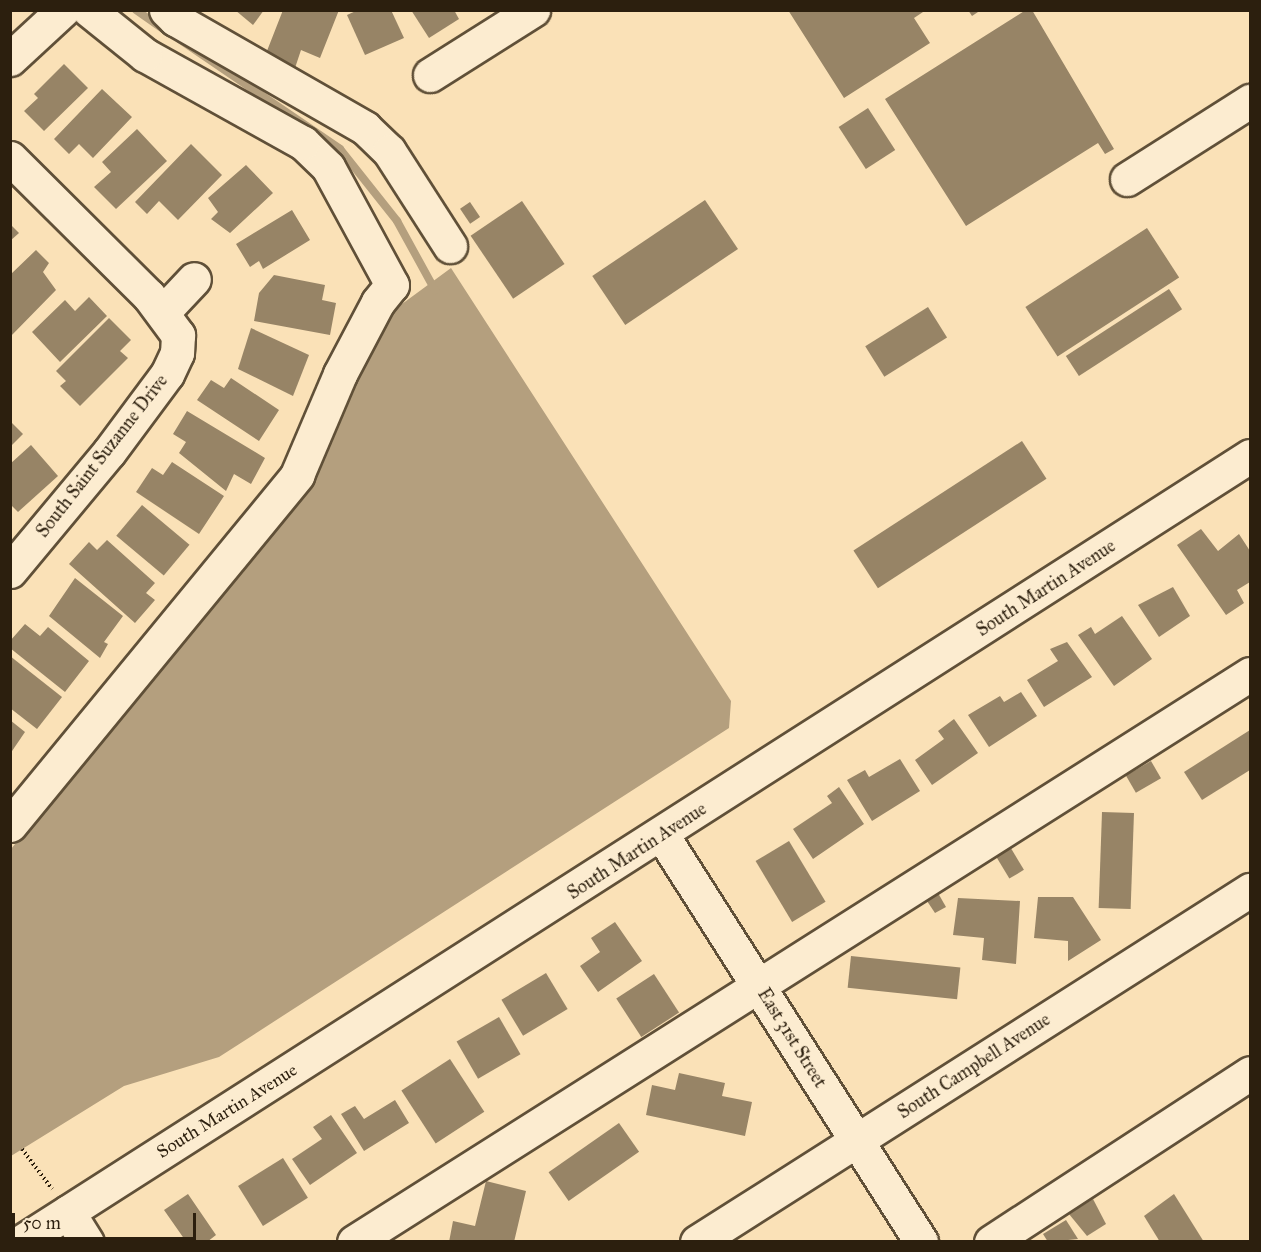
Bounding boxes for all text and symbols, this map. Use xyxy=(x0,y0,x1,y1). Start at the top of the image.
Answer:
street label: South Saint Suzanne Drive xyxy=(32,370,172,542)
street label: South Martin Avenue xyxy=(972,535,1120,641)
street label: South Martin Avenue xyxy=(563,798,711,904)
street label: East 31st Street xyxy=(753,984,831,1092)
street label: South Campbell Avenue xyxy=(894,1009,1054,1123)
street label: South Martin Avenue xyxy=(153,1059,301,1163)
scale bar xyxy=(15,1201,200,1239)
text: 50 m xyxy=(23,1212,61,1234)

